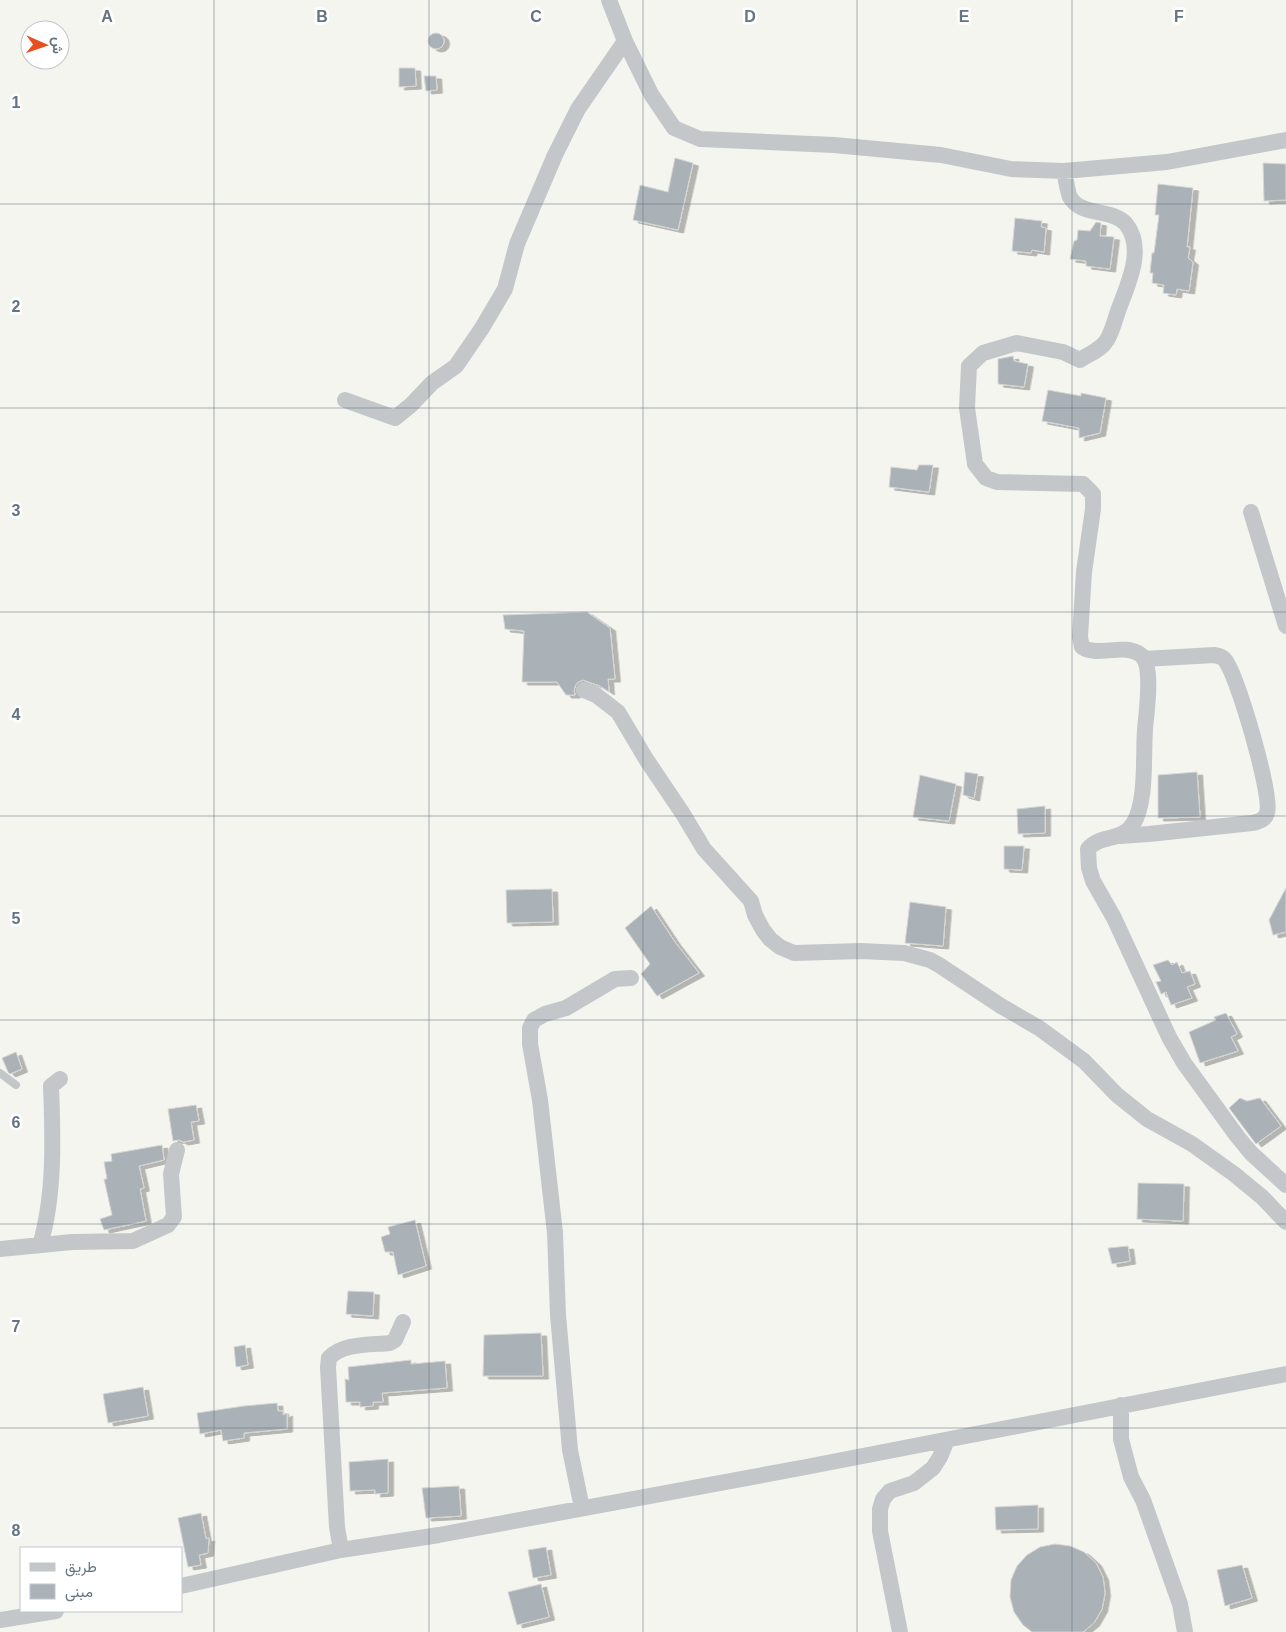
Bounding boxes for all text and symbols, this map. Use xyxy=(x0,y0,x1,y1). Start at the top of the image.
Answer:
text: A xyxy=(101,8,113,25)
text: B xyxy=(316,8,328,25)
text: C xyxy=(530,8,542,25)
text: D xyxy=(744,8,756,25)
text: E xyxy=(959,8,970,25)
text: F xyxy=(1174,8,1184,25)
north arrow xyxy=(20,20,70,70)
text: ش xyxy=(49,37,66,54)
text: 1 xyxy=(12,94,21,111)
text: 2 xyxy=(12,298,21,315)
text: 3 xyxy=(12,502,21,519)
text: 4 xyxy=(12,706,21,723)
text: 5 xyxy=(12,910,21,927)
text: 6 xyxy=(12,1114,21,1131)
text: 7 xyxy=(12,1318,21,1335)
text: 8 xyxy=(12,1522,21,1539)
legend xyxy=(20,1547,182,1612)
text: طريق xyxy=(65,1558,97,1577)
text: مبنى xyxy=(65,1583,93,1602)

